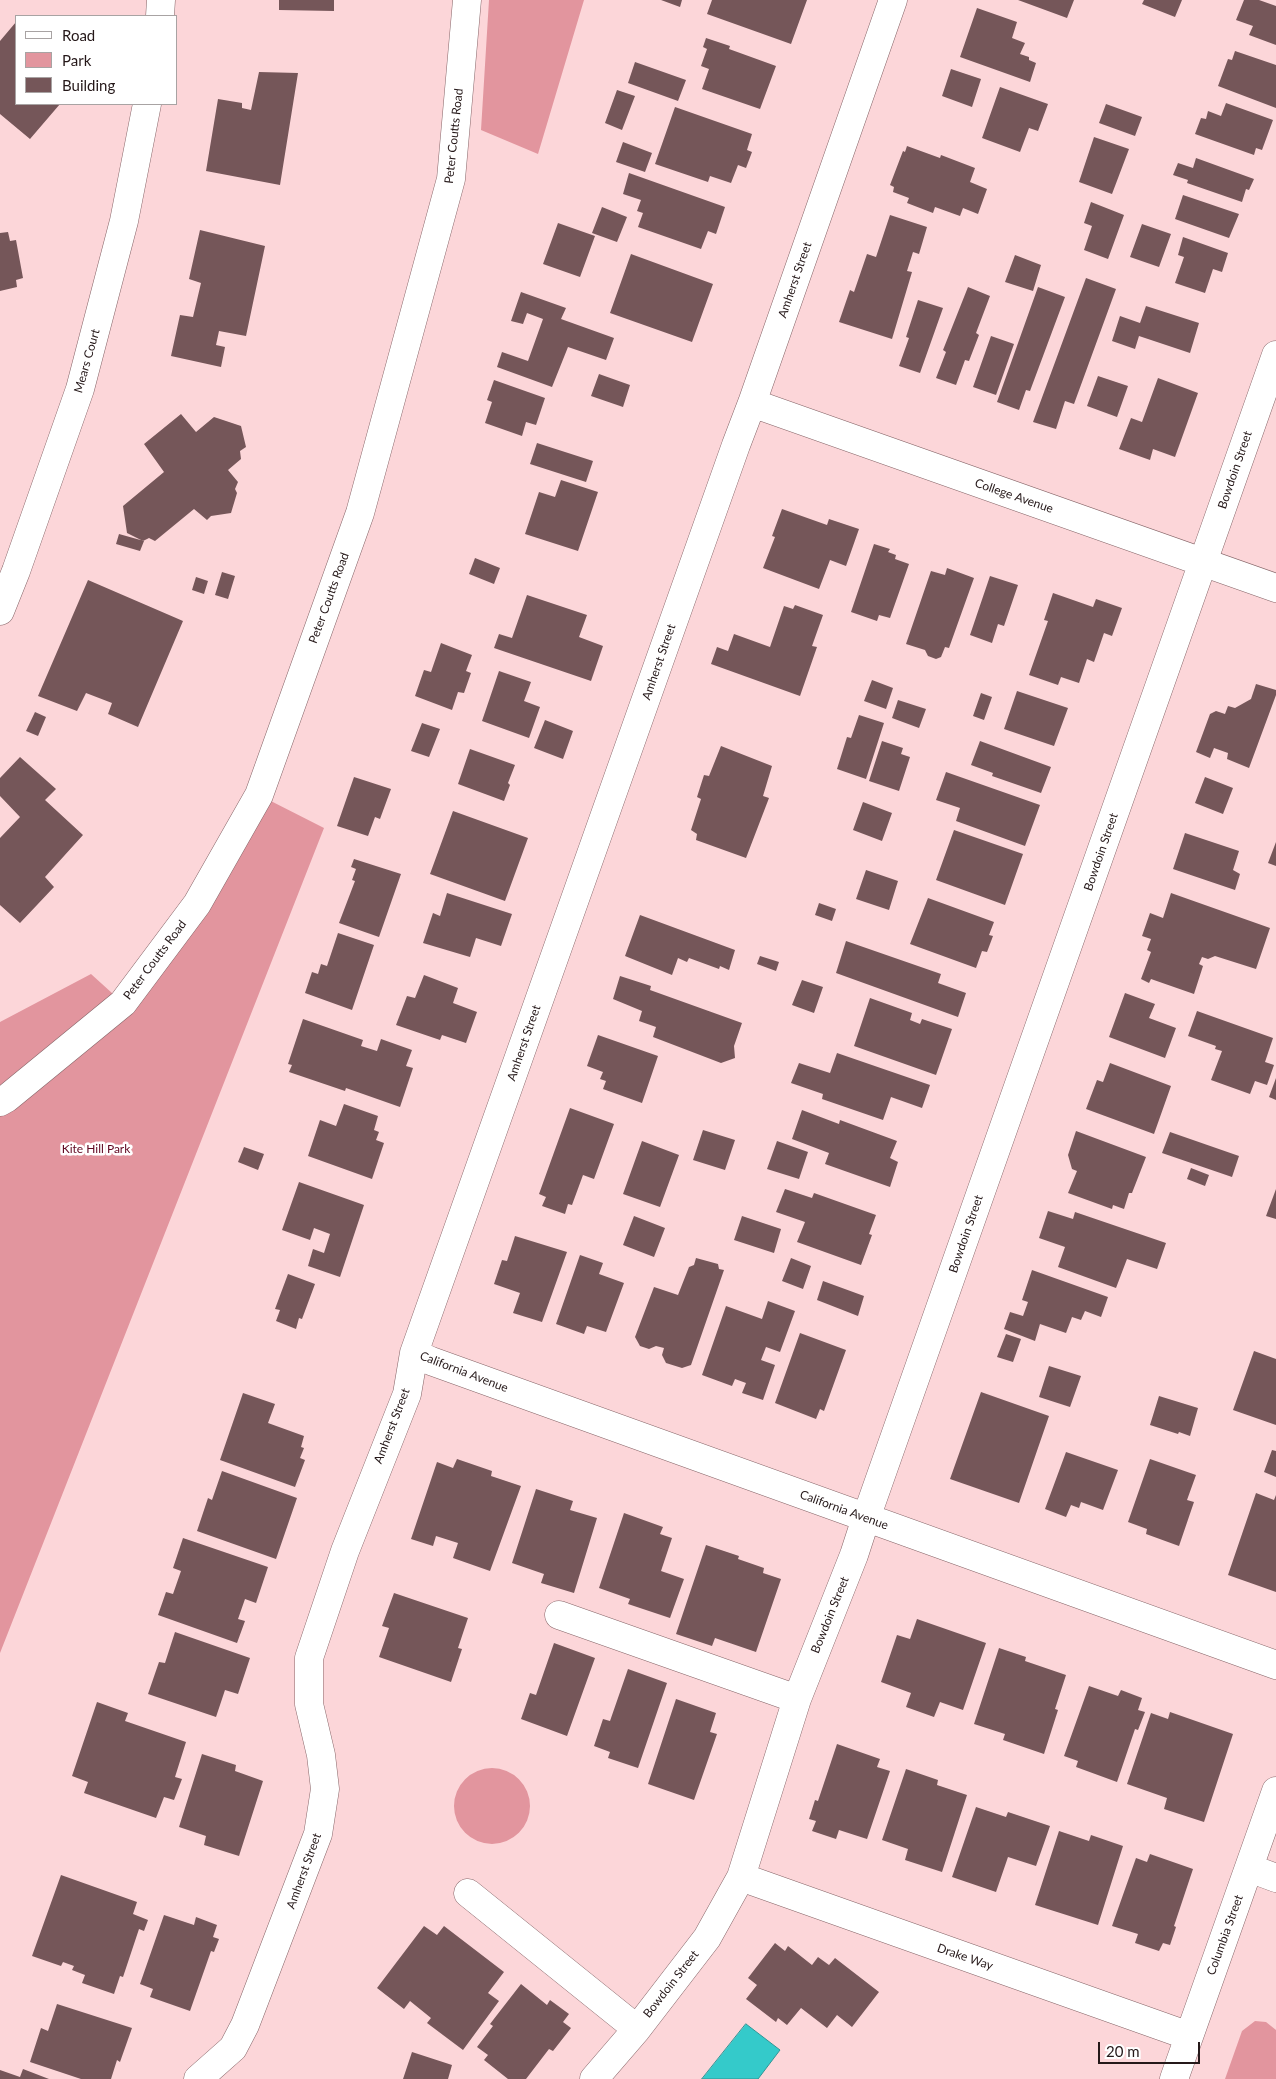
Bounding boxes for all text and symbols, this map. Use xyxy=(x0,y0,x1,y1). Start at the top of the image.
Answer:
legend xyxy=(15,15,178,105)
text: Road xyxy=(62,26,95,44)
text: Park xyxy=(62,51,91,69)
text: Building xyxy=(62,76,115,94)
street label: Peter Coutts Road xyxy=(442,88,466,184)
street label: Amherst Street xyxy=(775,240,815,320)
street label: Mears Court xyxy=(71,327,103,395)
street label: Bowdoin Street xyxy=(1215,429,1255,511)
street label: College Avenue xyxy=(973,476,1055,516)
street label: Peter Coutts Road xyxy=(306,551,352,645)
street label: Amherst Street xyxy=(639,622,679,702)
street label: Bowdoin Street xyxy=(1081,811,1121,893)
street label: Peter Coutts Road xyxy=(120,917,190,1003)
street label: Amherst Street xyxy=(504,1003,544,1083)
park label: Kite Hill Park xyxy=(62,1142,130,1156)
street label: Bowdoin Street xyxy=(946,1193,986,1275)
street label: California Avenue xyxy=(418,1349,510,1395)
street label: Amherst Street xyxy=(371,1386,413,1466)
street label: California Avenue xyxy=(798,1487,890,1533)
street label: Bowdoin Street xyxy=(808,1575,852,1655)
street label: Amherst Street xyxy=(284,1831,324,1911)
street label: Columbia Street xyxy=(1204,1893,1246,1977)
street label: Drake Way xyxy=(935,1941,995,1973)
street label: Bowdoin Street xyxy=(640,1947,702,2021)
scale bar xyxy=(1101,2032,1204,2064)
text: 20 m xyxy=(1106,2042,1140,2060)

